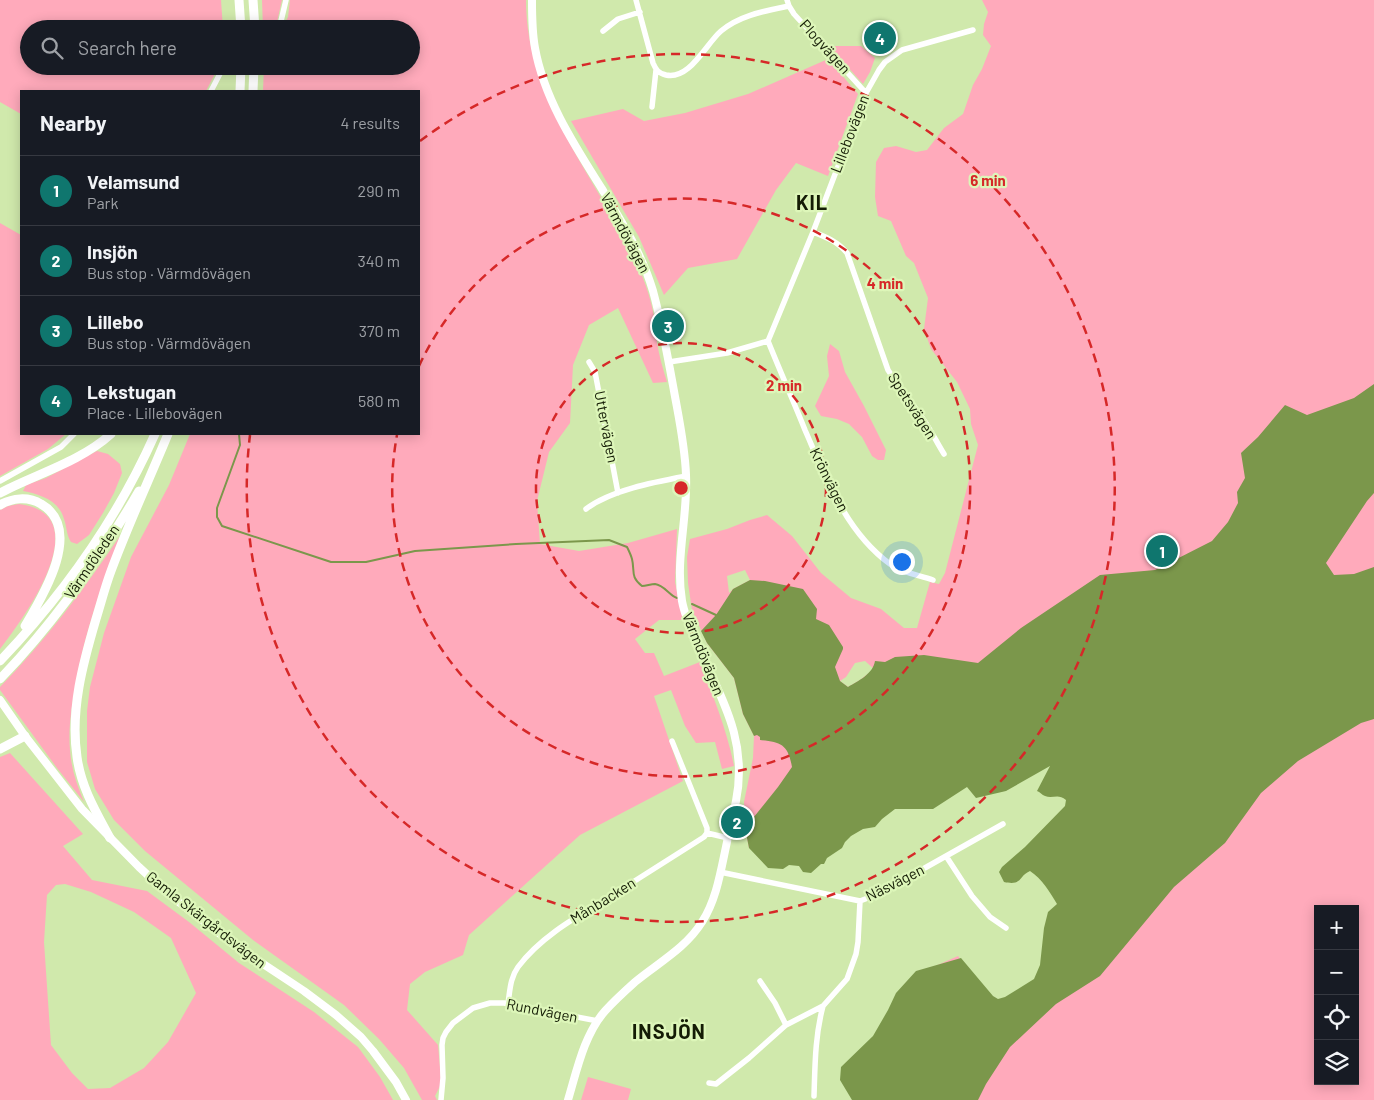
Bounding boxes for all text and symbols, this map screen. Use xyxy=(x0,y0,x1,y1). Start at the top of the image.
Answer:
street label: Plogvägen xyxy=(797,15,855,77)
pin: 4 xyxy=(864,19,896,57)
search box xyxy=(20,20,420,75)
icon: search xyxy=(38,34,66,62)
text: Search here xyxy=(78,36,177,59)
street label: Lillebovägen xyxy=(826,92,872,175)
text: Nearby xyxy=(40,110,106,135)
text: 4 results xyxy=(340,113,400,132)
text: Velamsund xyxy=(87,170,180,193)
text: 6 min xyxy=(970,171,1006,189)
text: 1 xyxy=(53,181,59,200)
text: 290 m xyxy=(358,181,400,200)
street label: Värmdövägen xyxy=(597,189,655,276)
district label: KIL xyxy=(796,190,828,214)
text: Park xyxy=(87,193,118,212)
text: Insjön xyxy=(87,240,138,263)
text: 2 xyxy=(52,251,60,270)
text: 340 m xyxy=(357,251,400,270)
text: Bus stop · Värmdövägen xyxy=(87,263,251,282)
text: 4 min xyxy=(867,274,903,292)
pin: 3 xyxy=(652,307,684,345)
text: Lillebo xyxy=(87,310,144,333)
text: 3 xyxy=(52,321,60,340)
text: 370 m xyxy=(359,321,400,340)
text: Bus stop · Värmdövägen xyxy=(87,333,251,352)
street label: Spetsvägen xyxy=(885,369,941,442)
text: 2 min xyxy=(766,376,802,394)
text: Lekstugan xyxy=(87,380,176,403)
street label: Uttervägen xyxy=(591,389,623,464)
text: 4 xyxy=(51,391,61,410)
text: 580 m xyxy=(358,391,400,410)
text: Place · Lillebovägen xyxy=(87,403,222,422)
street label: Krönvägen xyxy=(807,444,853,515)
centre of rings xyxy=(672,479,690,497)
street label: Värmdöleden xyxy=(60,521,123,602)
pin: 1 xyxy=(1146,532,1178,570)
your location xyxy=(889,549,915,575)
street label: Värmdövägen xyxy=(679,609,729,698)
pin: 2 xyxy=(721,803,753,841)
street label: Näsvägen xyxy=(862,860,927,904)
street label: Gamla Skärgårdsvägen xyxy=(143,867,270,972)
street label: Månbacken xyxy=(567,873,638,927)
map controls xyxy=(1314,905,1359,1085)
button: + xyxy=(1314,905,1359,950)
button: − xyxy=(1314,950,1359,995)
street label: Rundvägen xyxy=(505,994,579,1026)
button: locate xyxy=(1314,995,1359,1040)
district label: INSJÖN xyxy=(632,1019,706,1043)
button: layers xyxy=(1314,1040,1359,1085)

